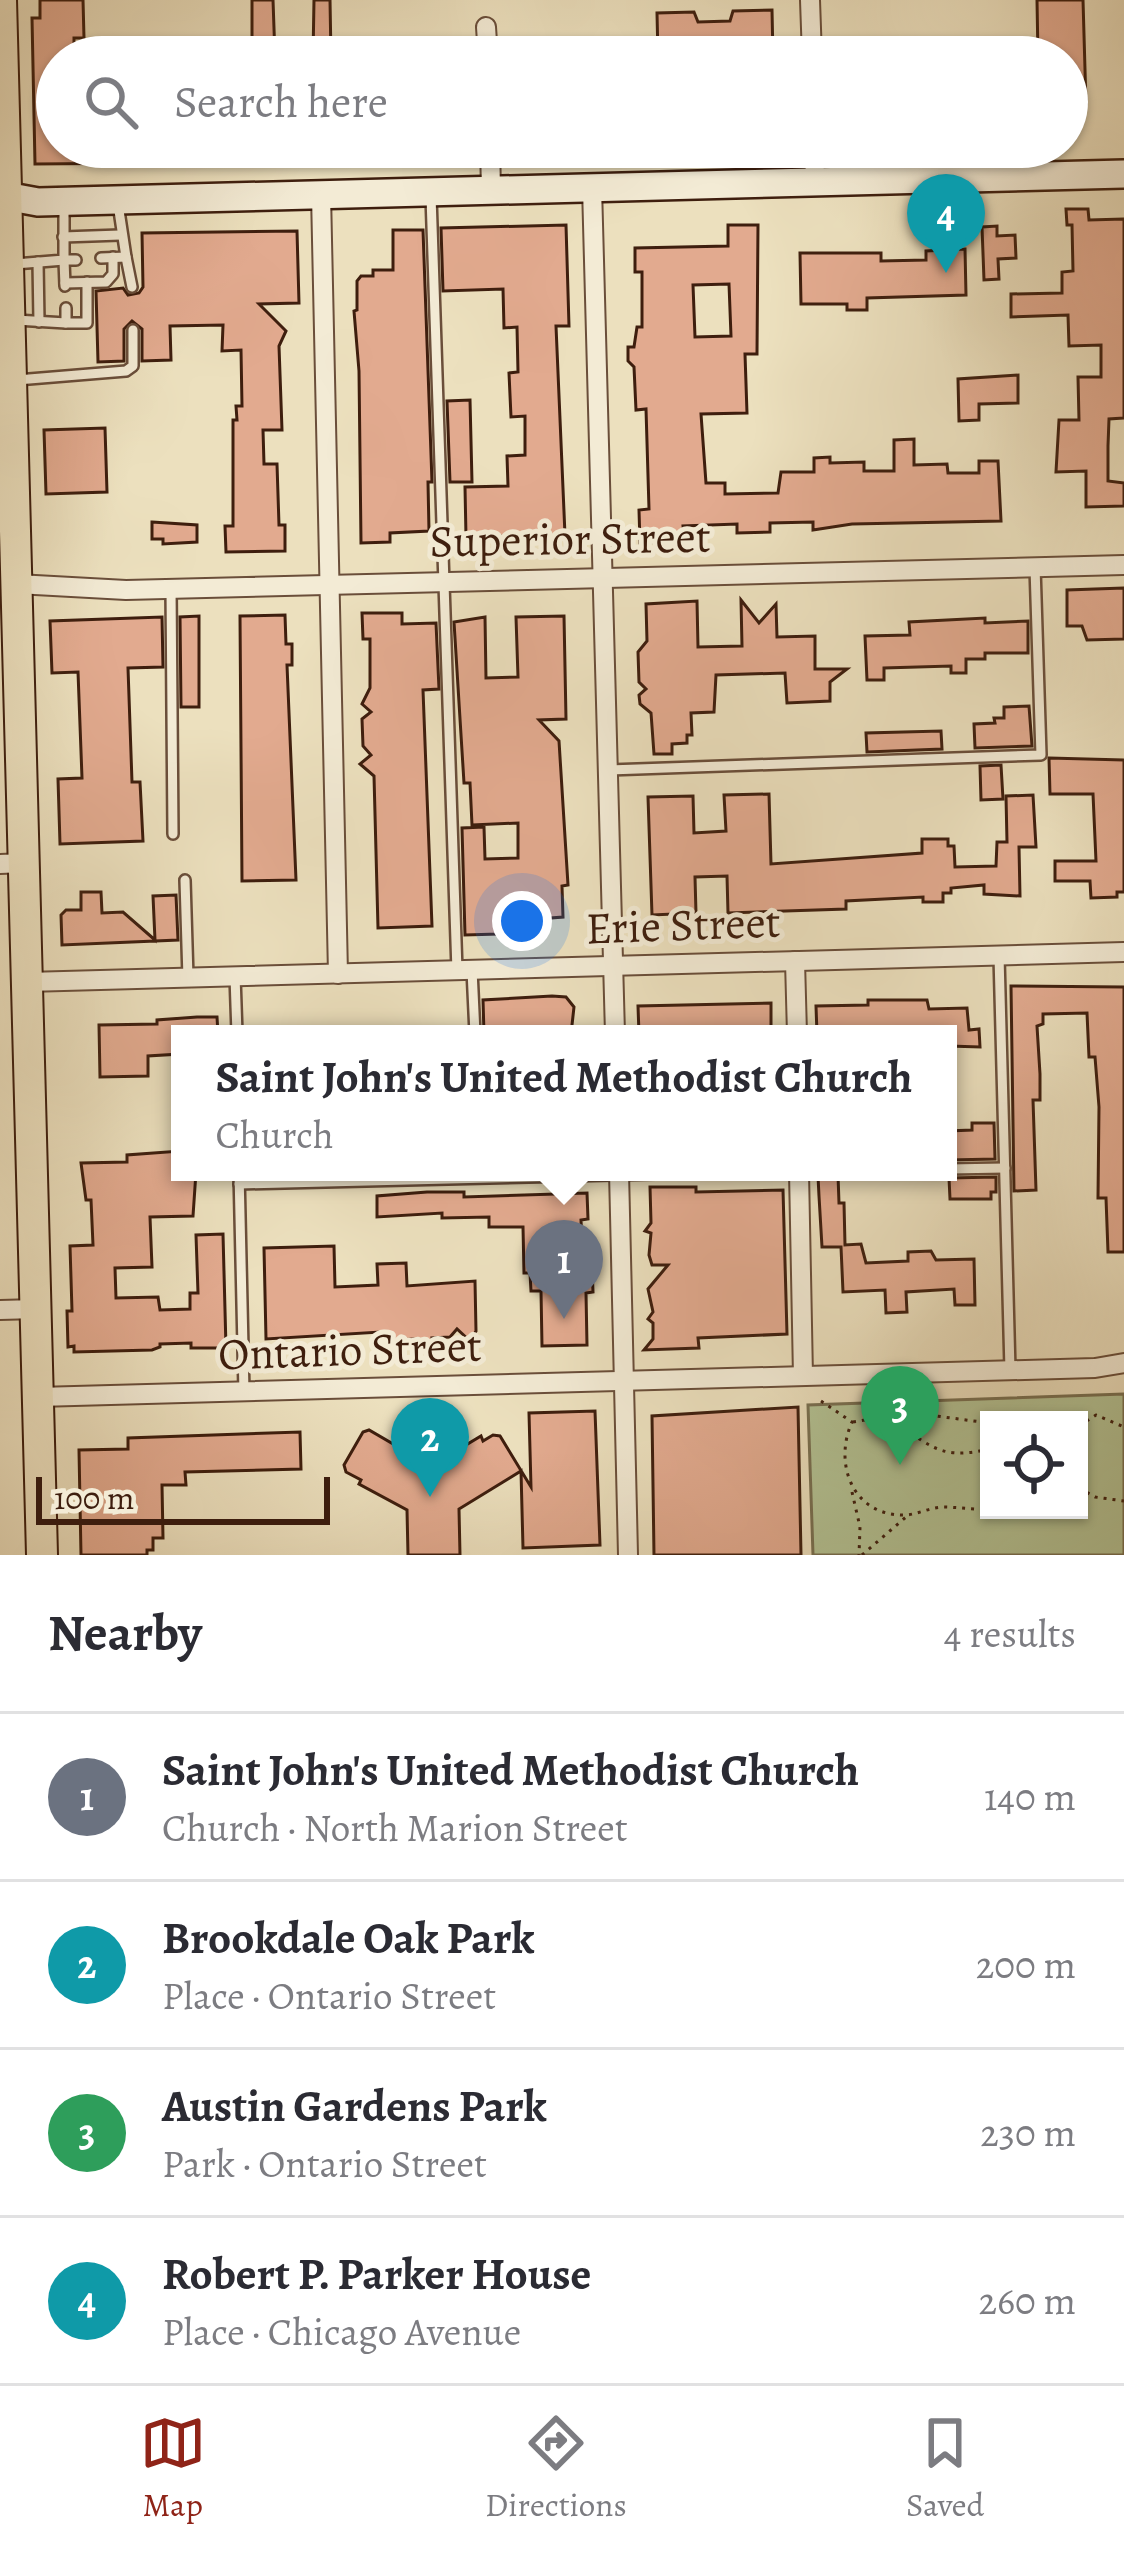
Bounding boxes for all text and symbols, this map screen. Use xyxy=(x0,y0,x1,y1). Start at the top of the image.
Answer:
search box xyxy=(36,36,1088,168)
icon: search xyxy=(78,69,144,135)
text: Search here xyxy=(174,71,388,133)
pin: 4 xyxy=(907,174,985,273)
street label: Superior Street xyxy=(429,506,711,572)
your location xyxy=(492,891,552,951)
street label: Erie Street xyxy=(585,891,782,959)
popup xyxy=(171,1025,957,1181)
text: Saint John's United Methodist Church xyxy=(215,1046,913,1108)
text: Church xyxy=(215,1108,334,1161)
pin: 1 xyxy=(525,1220,603,1319)
street label: Ontario Street xyxy=(217,1314,483,1386)
pin: 3 xyxy=(861,1366,939,1465)
pin: 2 xyxy=(391,1398,469,1497)
map controls xyxy=(980,1411,1088,1519)
button: locate xyxy=(980,1411,1088,1519)
scale bar xyxy=(36,1471,330,1524)
text: 100 m xyxy=(54,1475,134,1520)
text: Nearby xyxy=(48,1598,202,1668)
text: 4 results xyxy=(944,1607,1076,1660)
text: Saint John's United Methodist Church xyxy=(162,1739,859,1801)
text: 1 xyxy=(80,1770,94,1823)
text: 140 m xyxy=(984,1770,1076,1823)
text: Church · North Marion Street xyxy=(162,1801,628,1854)
text: Brookdale Oak Park xyxy=(162,1907,534,1969)
text: 2 xyxy=(78,1938,96,1991)
text: 200 m xyxy=(976,1938,1076,1991)
text: Place · Ontario Street xyxy=(162,1969,496,2022)
text: Austin Gardens Park xyxy=(162,2075,547,2137)
text: 3 xyxy=(79,2106,95,2159)
text: 230 m xyxy=(980,2106,1076,2159)
text: Park · Ontario Street xyxy=(162,2137,487,2190)
text: Robert P. Parker House xyxy=(162,2243,591,2305)
text: 4 xyxy=(78,2274,96,2327)
text: 260 m xyxy=(978,2274,1076,2327)
text: Place · Chicago Avenue xyxy=(162,2305,521,2358)
tab: Map xyxy=(140,2410,206,2527)
tab: Directions xyxy=(485,2410,627,2527)
tab: Saved xyxy=(906,2410,984,2527)

